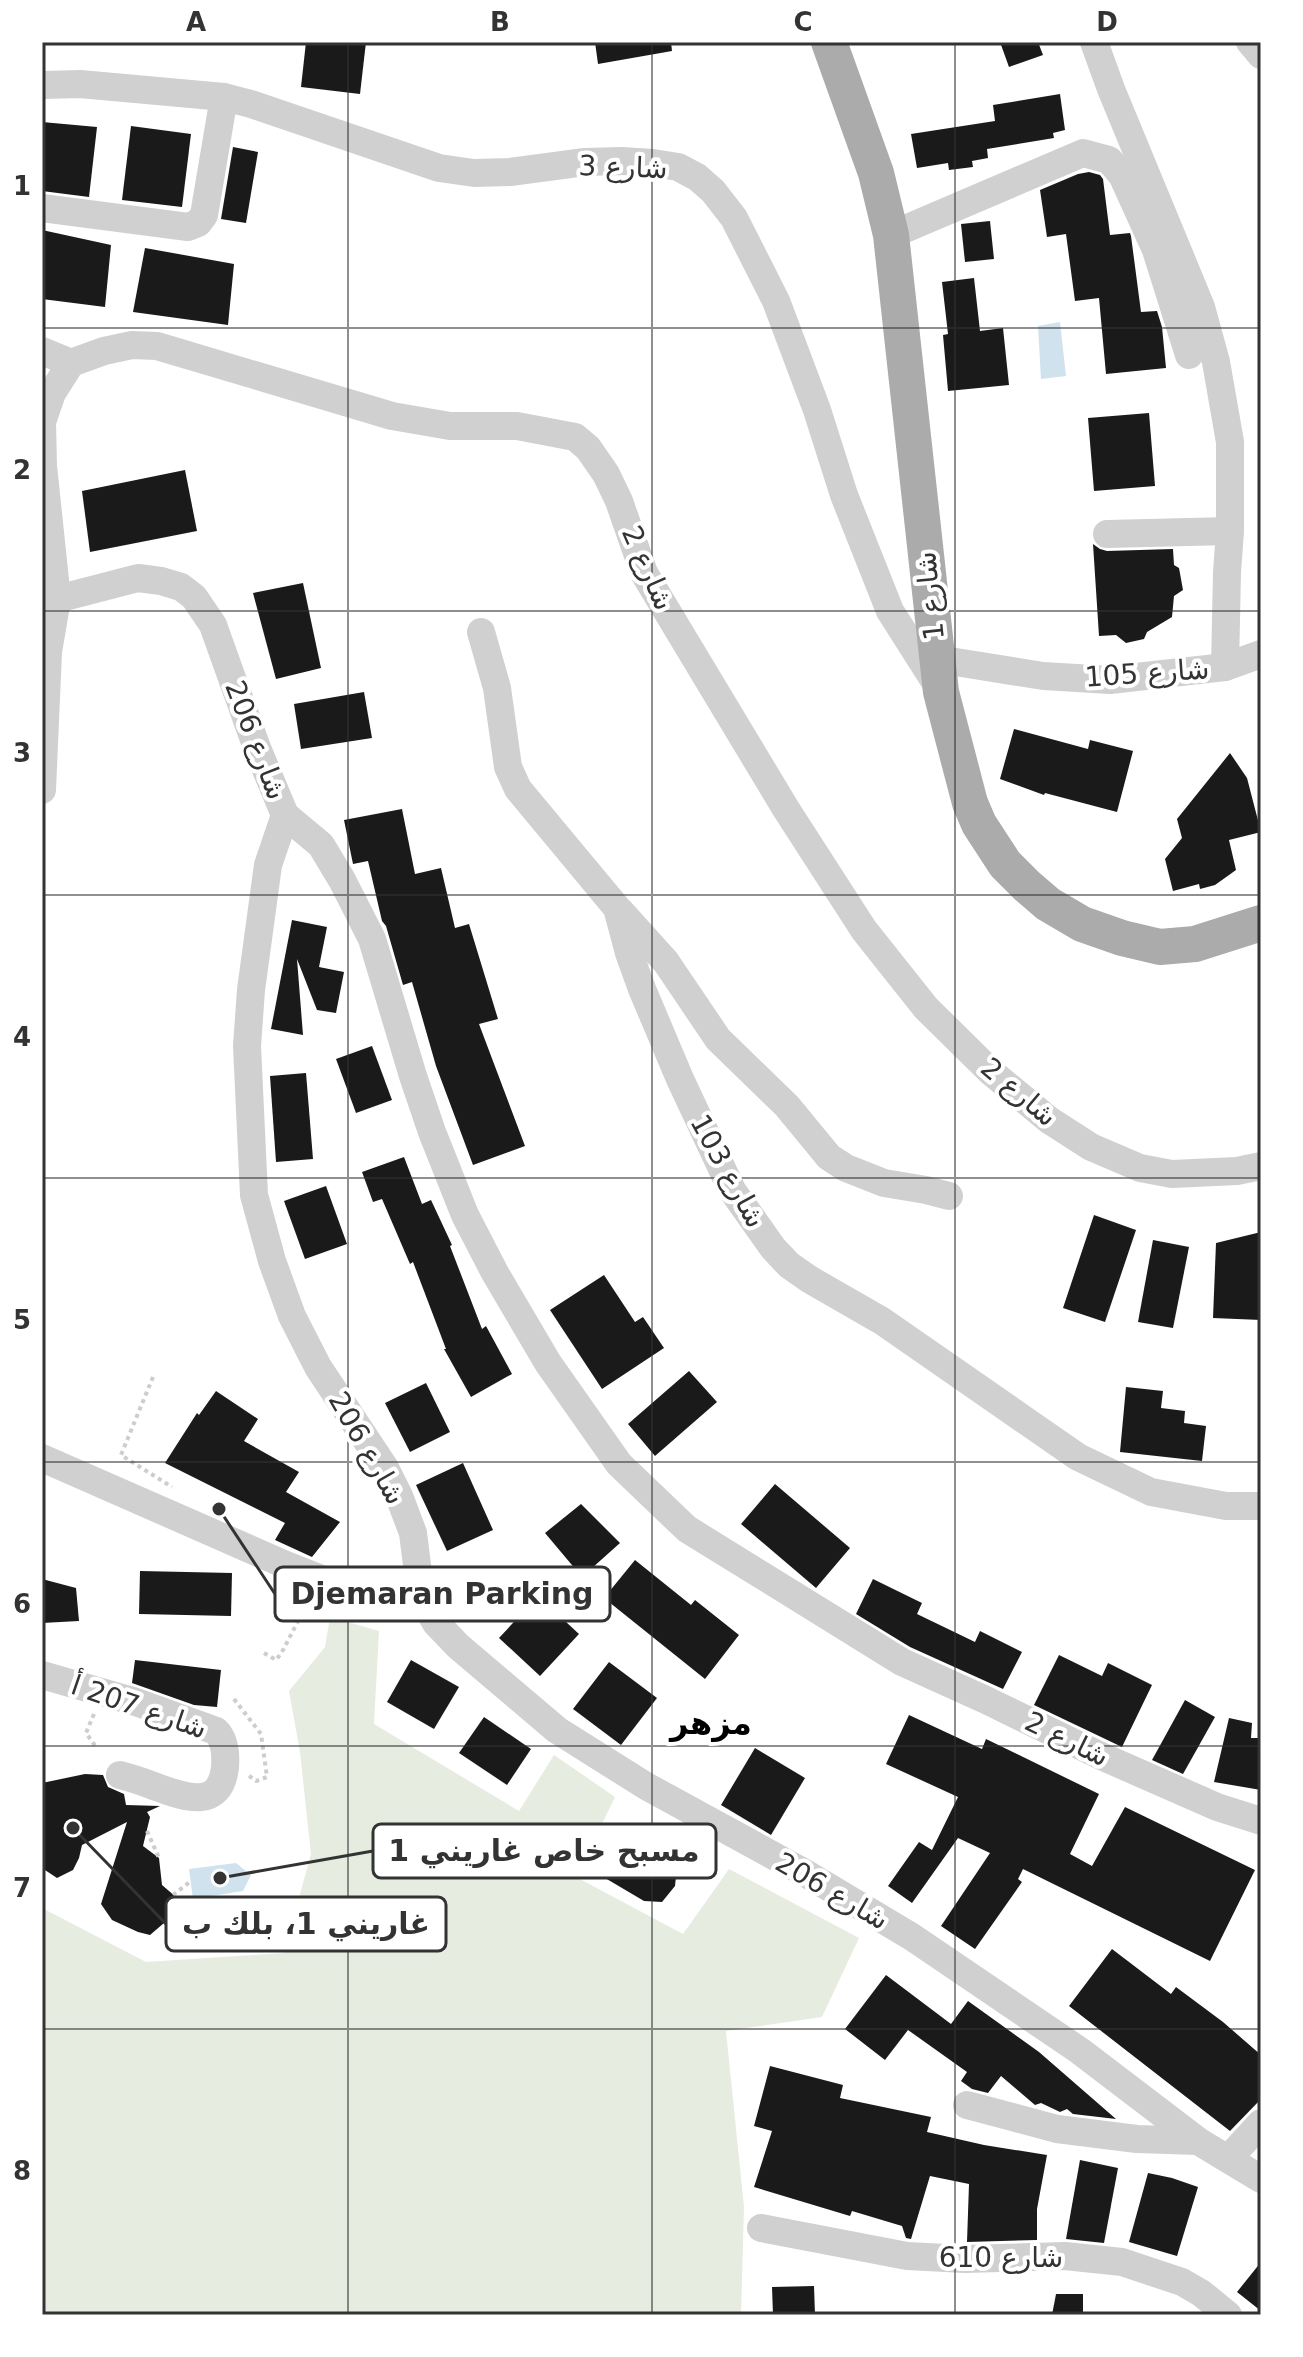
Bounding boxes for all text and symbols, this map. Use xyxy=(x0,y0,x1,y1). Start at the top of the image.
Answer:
text: A xyxy=(186,7,206,37)
text: B xyxy=(490,7,510,37)
text: C xyxy=(793,7,813,37)
text: D xyxy=(1096,7,1118,37)
street label: شارع 3 xyxy=(578,149,668,185)
text: 1 xyxy=(13,171,31,201)
text: 2 xyxy=(13,455,31,485)
street label: شارع 2 xyxy=(615,521,681,615)
street label: شارع 1 xyxy=(909,550,951,642)
street label: شارع 105 xyxy=(1084,652,1210,694)
street label: شارع 206 xyxy=(218,676,294,804)
text: 3 xyxy=(13,738,31,768)
text: 4 xyxy=(13,1022,31,1052)
street label: شارع 2 xyxy=(974,1051,1064,1133)
street label: شارع 103 xyxy=(683,1109,773,1233)
text: 5 xyxy=(13,1305,31,1335)
street label: شارع 206 xyxy=(322,1386,412,1510)
callout: Djemaran Parking xyxy=(275,1567,610,1621)
text: Djemaran Parking xyxy=(290,1576,594,1611)
text: 6 xyxy=(13,1589,31,1619)
street label: شارع 207 أ xyxy=(67,1666,212,1746)
district label: مزهر xyxy=(668,1704,752,1742)
street label: شارع 2 xyxy=(1020,1705,1114,1773)
callout: مسبح خاص غاريني 1 xyxy=(373,1824,716,1878)
text: مسبح خاص غاريني 1 xyxy=(388,1833,700,1869)
street label: شارع 206 xyxy=(770,1846,894,1936)
text: 7 xyxy=(13,1873,31,1903)
callout: غاريني 1، بلك ب xyxy=(166,1897,446,1951)
text: غاريني 1، بلك ب xyxy=(182,1906,430,1942)
text: 8 xyxy=(13,2156,31,2186)
street label: شارع 610 xyxy=(939,2241,1063,2274)

